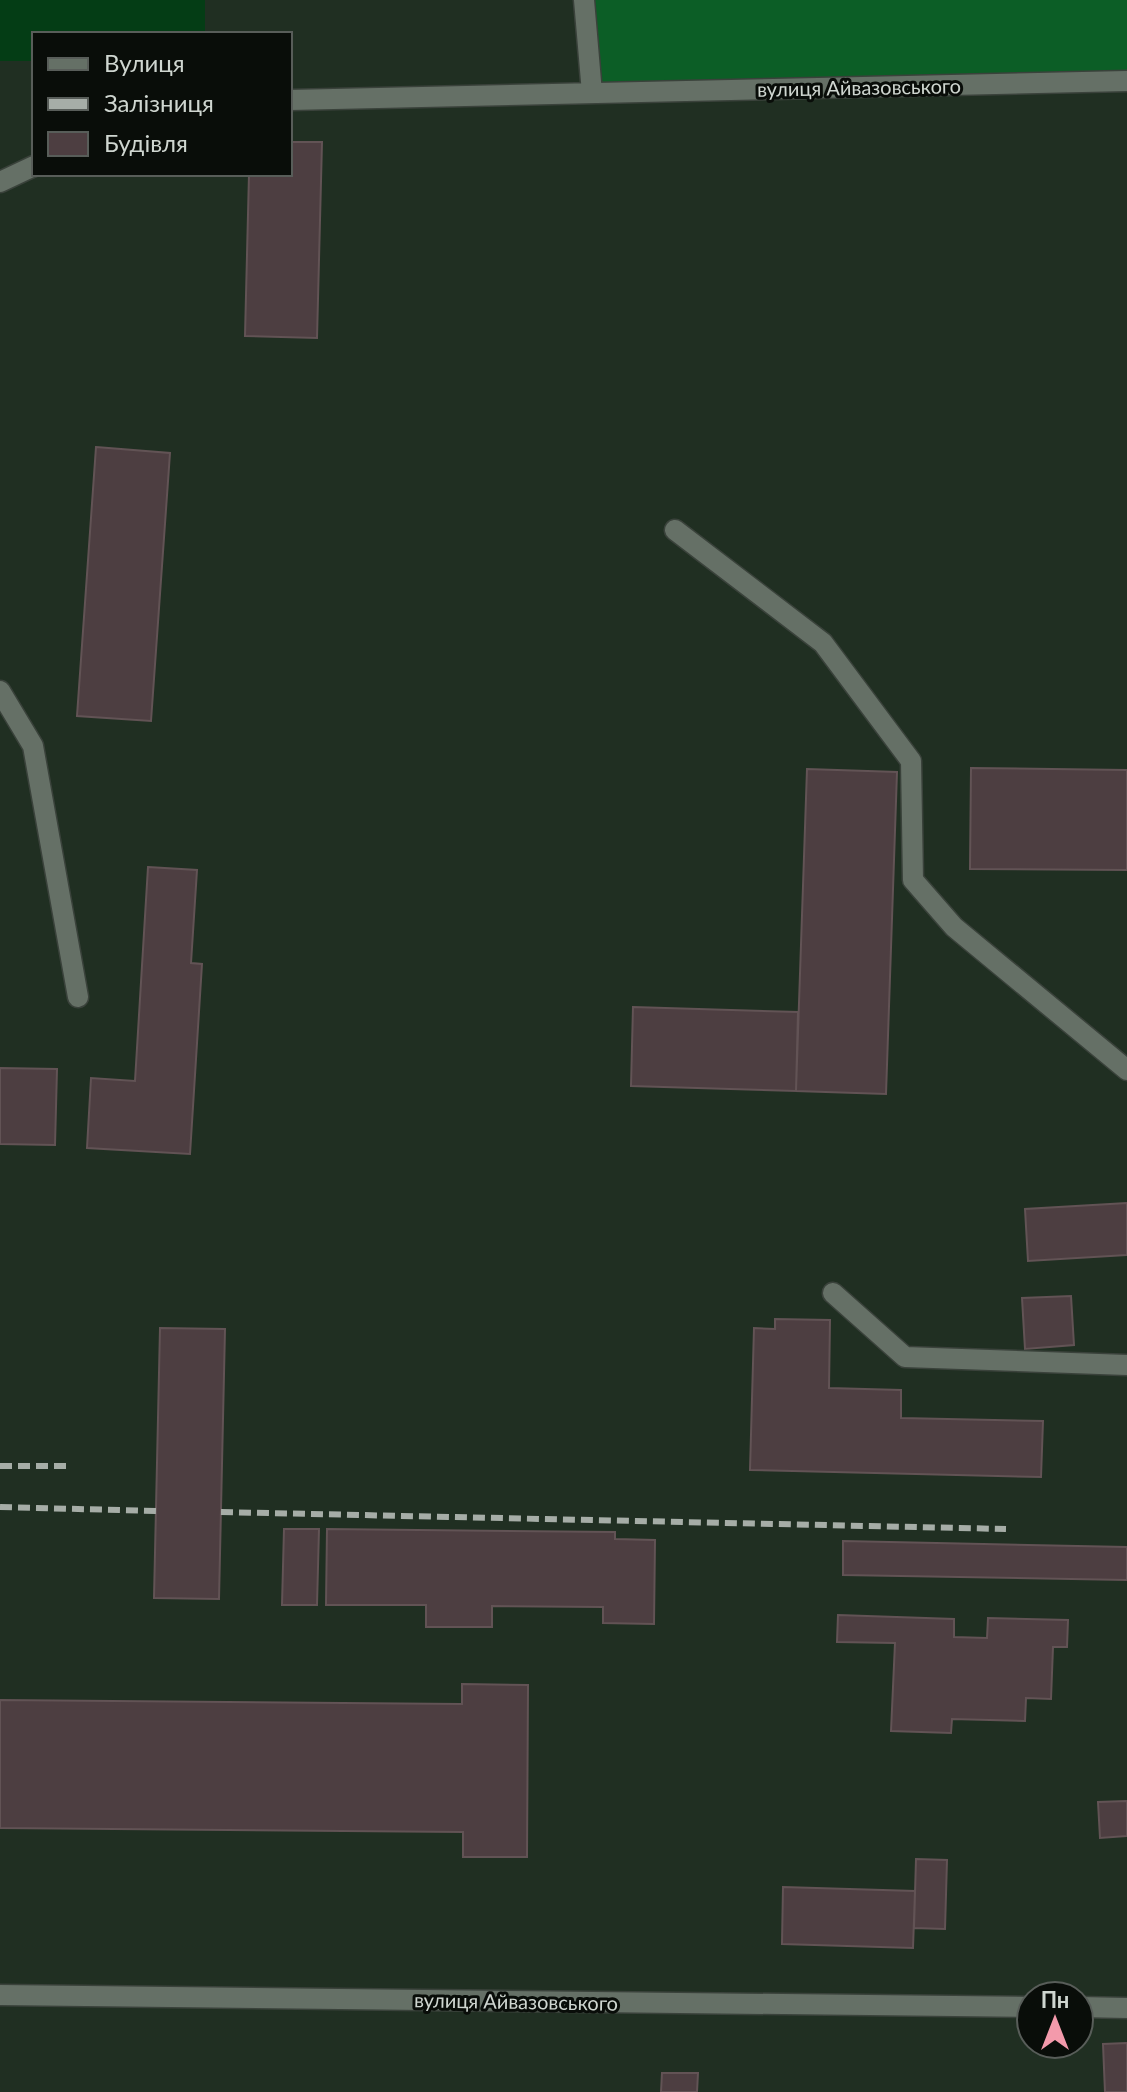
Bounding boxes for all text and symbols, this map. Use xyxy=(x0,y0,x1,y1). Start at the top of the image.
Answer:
legend xyxy=(32,32,292,176)
text: Вулиця xyxy=(104,48,185,77)
street label: вулиця Айвазовського xyxy=(757,73,961,101)
text: Залізниця xyxy=(104,88,214,117)
text: Будівля xyxy=(104,128,188,157)
north arrow xyxy=(1015,1980,1095,2060)
text: Пн xyxy=(1041,1986,1069,2013)
street label: вулиця Айвазовського xyxy=(414,1987,618,2015)

